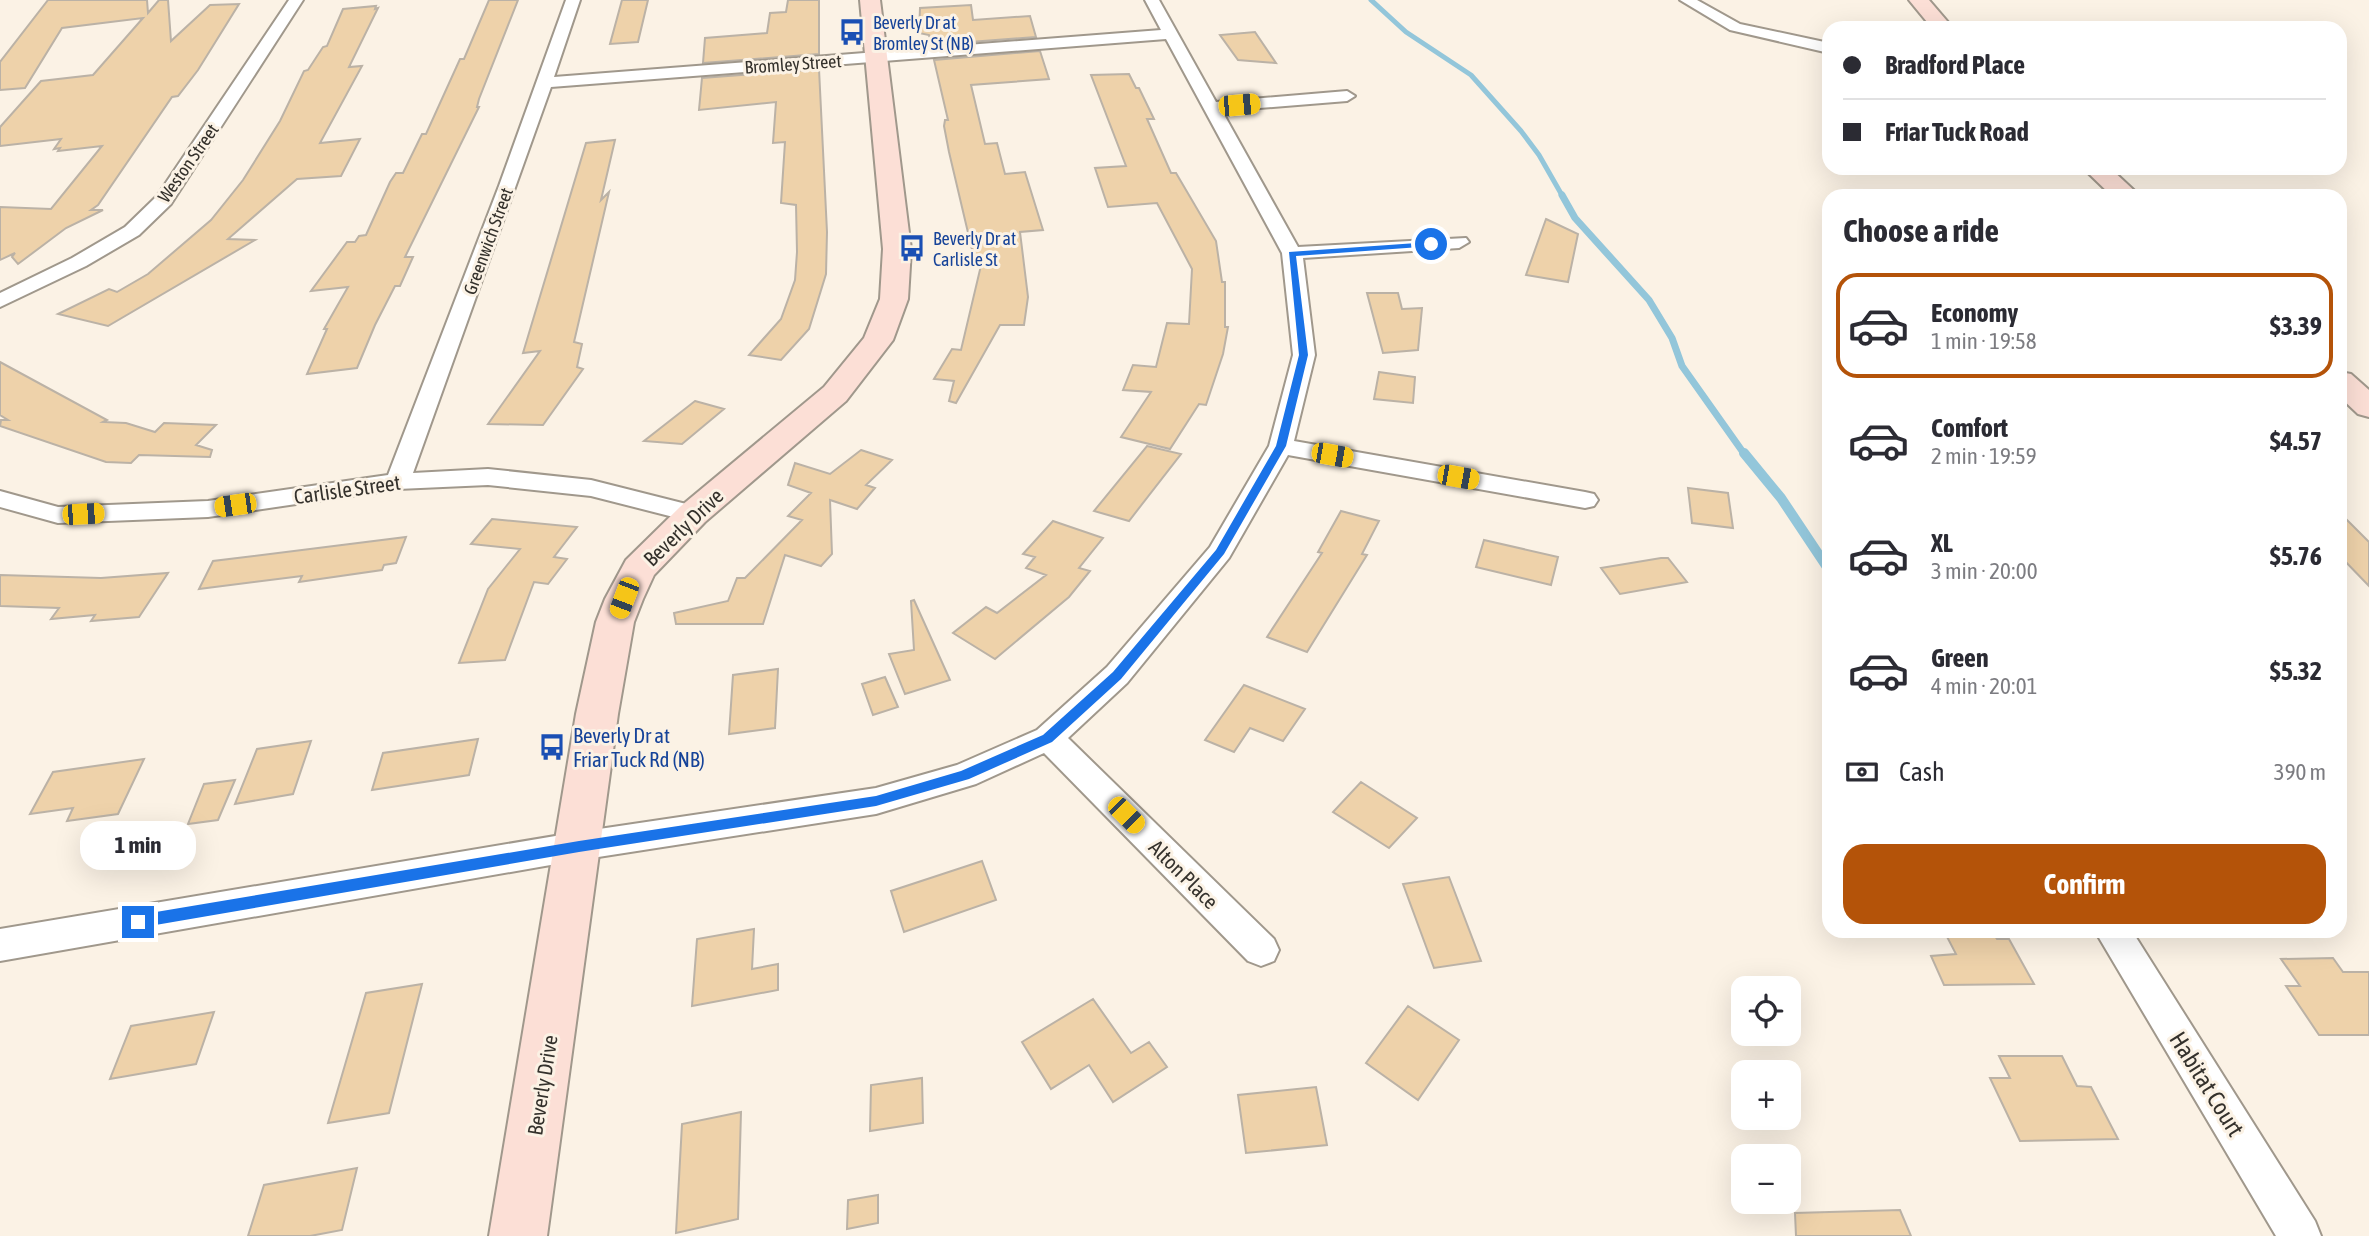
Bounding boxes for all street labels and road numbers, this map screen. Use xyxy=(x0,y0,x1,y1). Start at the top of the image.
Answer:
street label: Bromley Street xyxy=(744,50,842,78)
street label: Weston Street xyxy=(153,120,223,206)
street label: Greenwich Street xyxy=(459,185,517,297)
street label: Carlisle Street xyxy=(292,470,402,508)
street label: Beverly Drive xyxy=(638,483,728,571)
street label: Alton Place xyxy=(1145,835,1223,913)
street label: Habitat Court xyxy=(2164,1027,2250,1141)
street label: Beverly Drive xyxy=(522,1033,562,1137)

